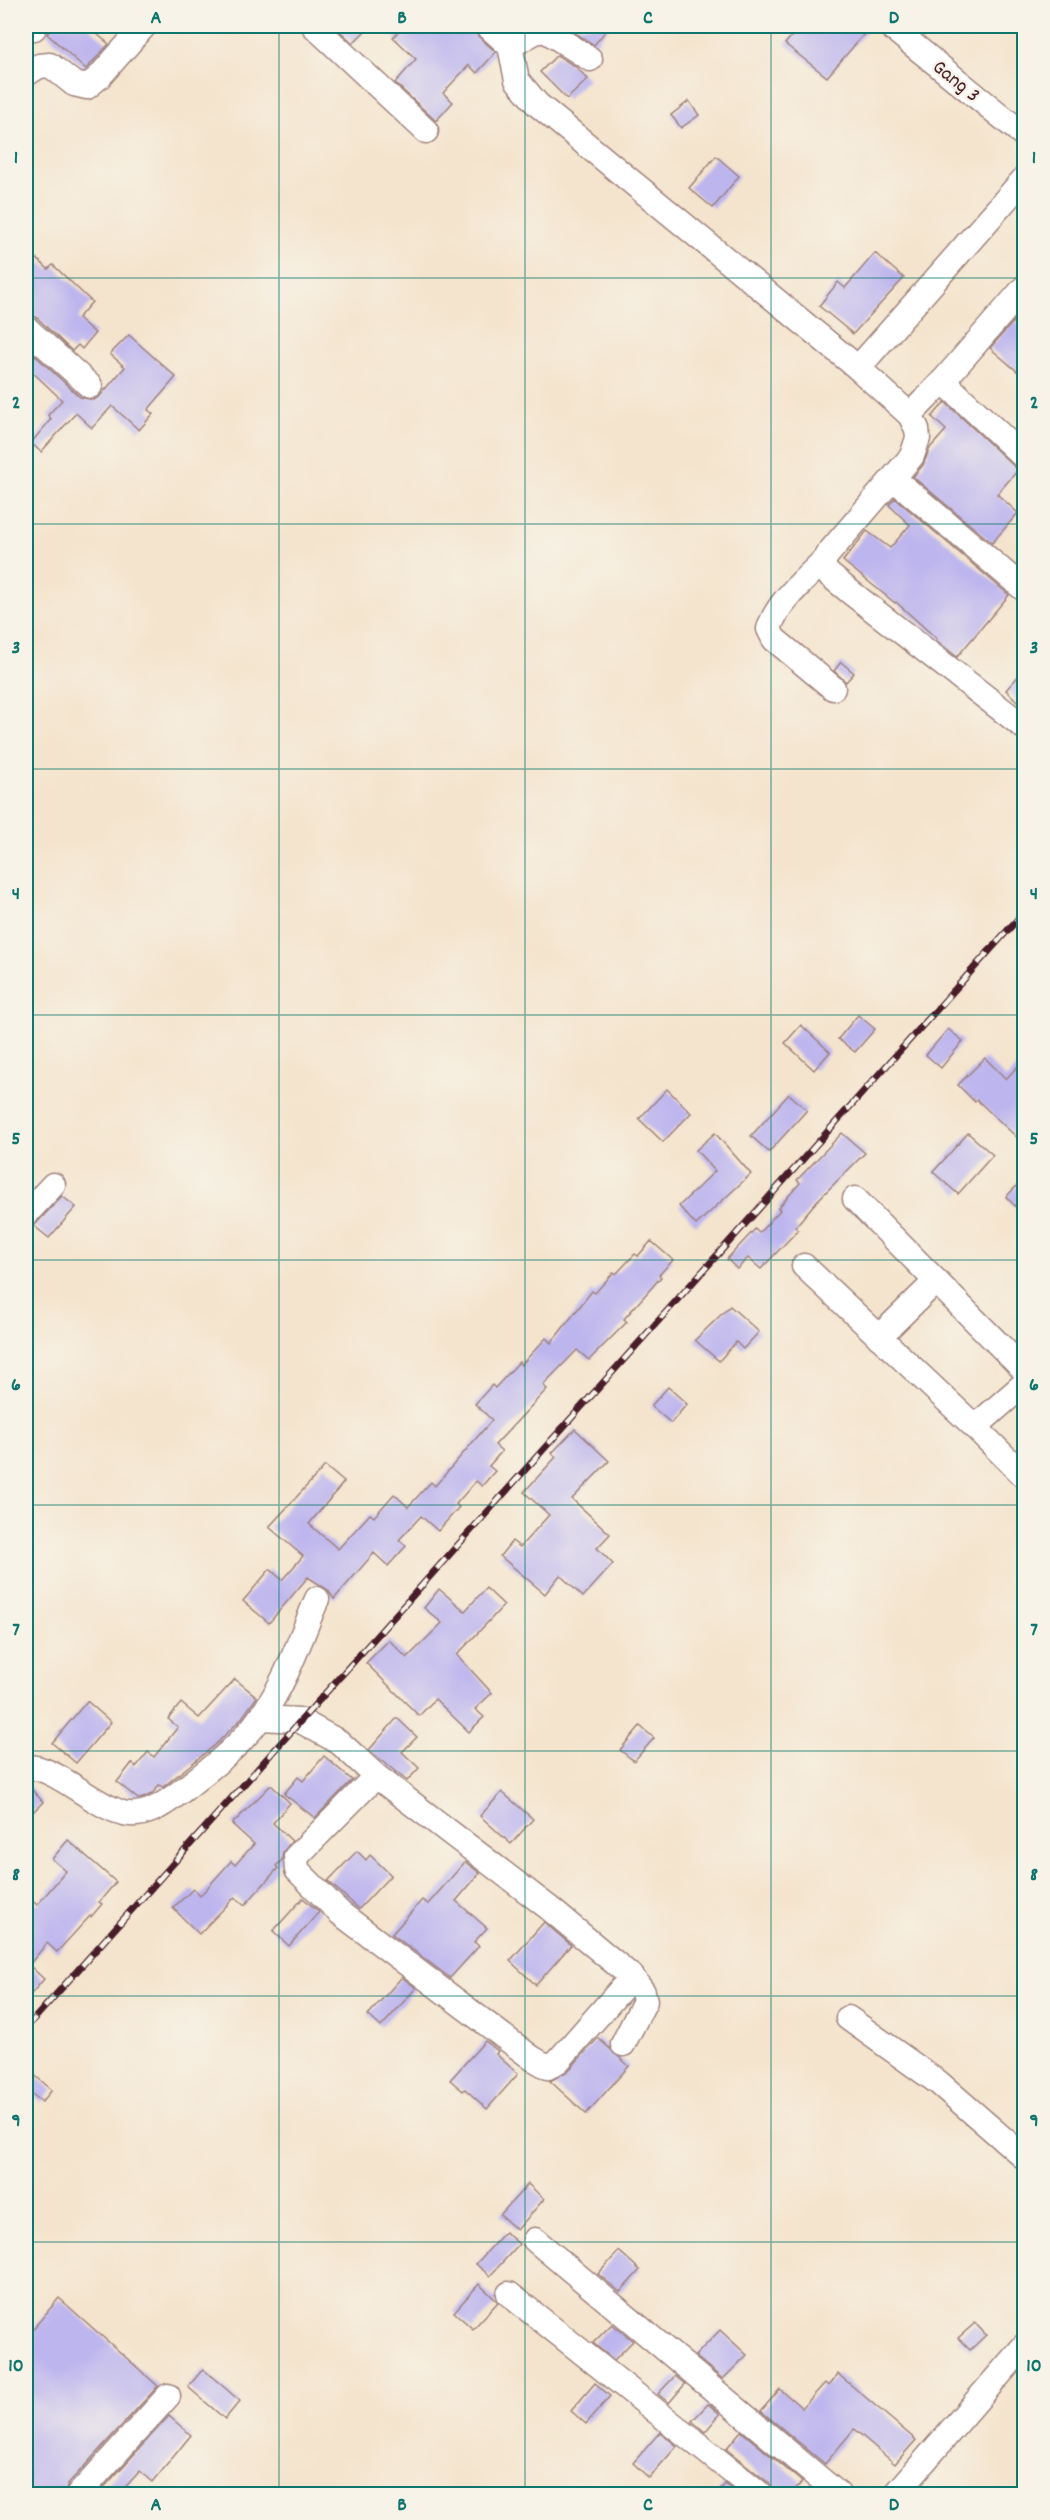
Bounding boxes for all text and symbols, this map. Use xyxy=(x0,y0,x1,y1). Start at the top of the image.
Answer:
text: A xyxy=(151,5,162,33)
text: B xyxy=(397,5,407,33)
text: C xyxy=(643,5,653,33)
text: D xyxy=(889,5,900,33)
street label: Gang 3 xyxy=(925,54,985,111)
text: 1 xyxy=(14,145,18,173)
text: 1 xyxy=(1032,145,1036,173)
text: 2 xyxy=(12,390,20,418)
text: 2 xyxy=(1030,390,1038,418)
text: 3 xyxy=(12,635,20,663)
text: 3 xyxy=(1030,635,1038,663)
text: 4 xyxy=(12,881,20,909)
text: 4 xyxy=(1030,881,1038,909)
text: 5 xyxy=(11,1126,21,1154)
text: 5 xyxy=(1029,1126,1039,1154)
text: 6 xyxy=(11,1372,21,1400)
text: 6 xyxy=(1029,1372,1039,1400)
text: 7 xyxy=(12,1617,20,1645)
text: 7 xyxy=(1030,1617,1038,1645)
text: 8 xyxy=(12,1862,20,1890)
text: 8 xyxy=(1030,1862,1038,1890)
text: 9 xyxy=(11,2108,21,2136)
text: 9 xyxy=(1029,2108,1039,2136)
text: 10 xyxy=(8,2353,24,2381)
text: 10 xyxy=(1026,2353,1042,2381)
text: A xyxy=(151,2492,162,2520)
text: B xyxy=(397,2492,407,2520)
text: C xyxy=(643,2492,653,2520)
text: D xyxy=(889,2492,900,2520)

